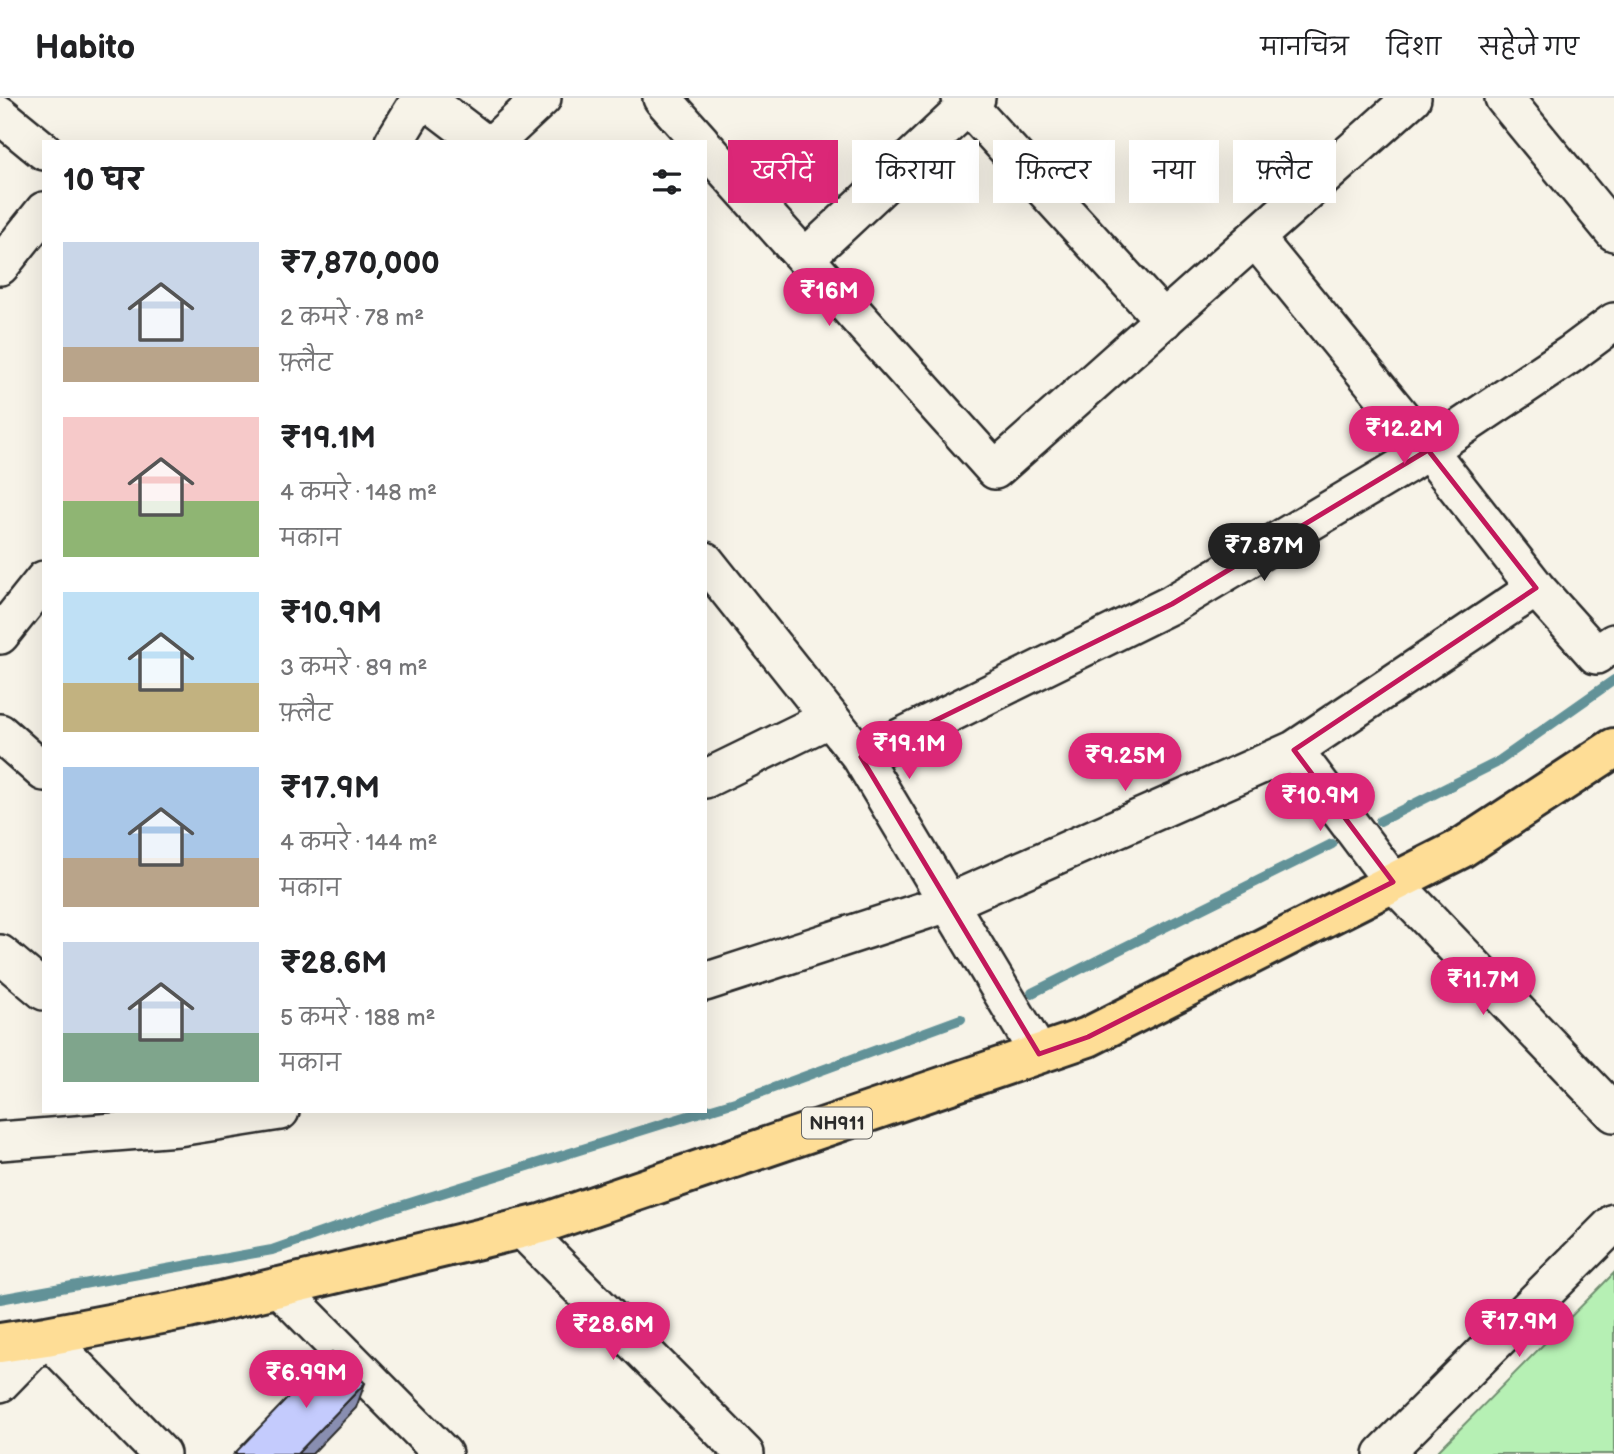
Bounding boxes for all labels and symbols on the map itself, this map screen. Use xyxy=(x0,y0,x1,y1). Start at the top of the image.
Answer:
pin: ₹16M xyxy=(788,268,870,328)
pin: ₹12.2M xyxy=(1347,406,1461,466)
pin: ₹7.87M xyxy=(1207,524,1321,583)
pin: ₹19.1M xyxy=(852,722,966,781)
pin: ₹9.25M xyxy=(1068,734,1182,793)
pin: ₹10.9M xyxy=(1263,774,1377,833)
pin: ₹11.7M xyxy=(1426,958,1540,1017)
road number: NH911 xyxy=(802,1107,872,1138)
pin: ₹17.9M xyxy=(1462,1300,1576,1359)
pin: ₹28.6M xyxy=(556,1302,670,1362)
pin: ₹6.99M xyxy=(249,1350,363,1410)

